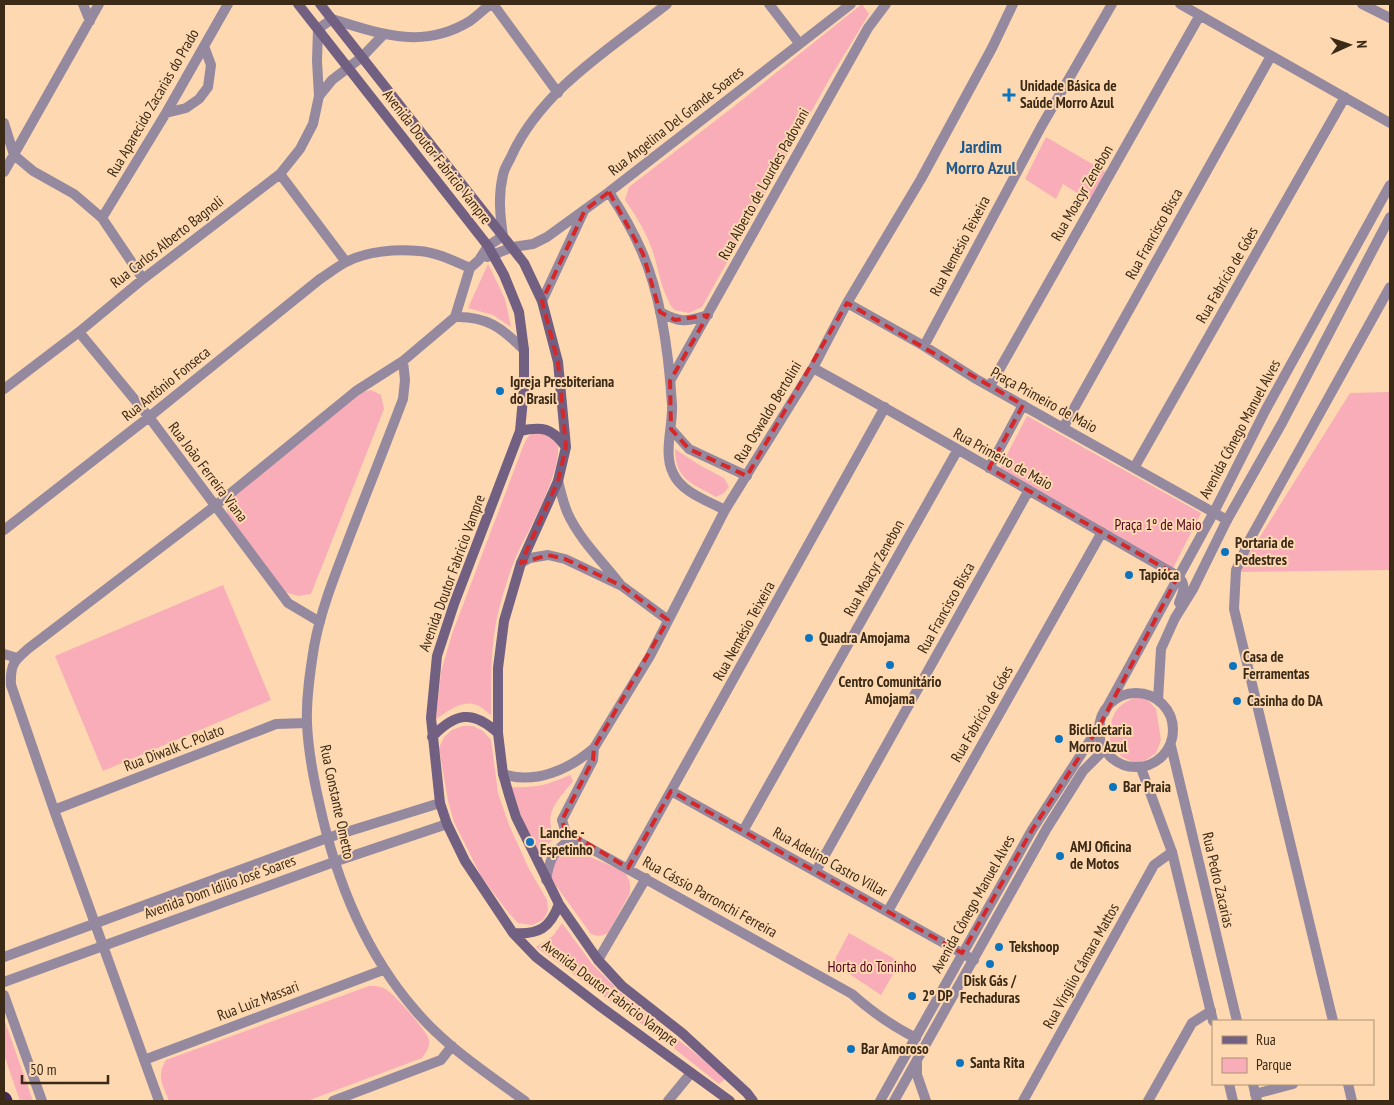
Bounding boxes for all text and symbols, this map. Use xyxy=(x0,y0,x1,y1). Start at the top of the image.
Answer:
north arrow xyxy=(1324,20,1374,70)
street label: Rua Aparecido Zacarias do Prado xyxy=(102,25,203,180)
text: N xyxy=(1353,40,1371,49)
street label: Rua Angelina Del Grande Soares xyxy=(604,62,747,179)
place label: Unidade Básica de Saúde Morro Azul xyxy=(1020,76,1117,112)
street label: Avenida Doutor Fabricio Vampre xyxy=(379,86,496,228)
marker: Unidade Básica de Saúde Morro Azul xyxy=(1002,88,1016,102)
street label: Rua Alberto de Lourdes Padovani xyxy=(714,105,813,263)
district label: Jardim Morro Azul xyxy=(946,135,1017,179)
street label: Rua Moacyr Zenebon xyxy=(1046,142,1117,244)
street label: Rua Francisco Bisca xyxy=(1121,185,1186,282)
street label: Rua Carlos Alberto Bagnoli xyxy=(106,192,227,292)
street label: Rua Nemésio Teixeira xyxy=(925,192,994,299)
street label: Rua Fabrício de Góes xyxy=(1191,223,1262,326)
street label: Rua Antônio Fonseca xyxy=(118,342,214,425)
street label: Avenida Cônego Manuel Alves xyxy=(1195,356,1284,502)
street label: Rua Oswaldo Bertolini xyxy=(730,357,805,466)
street label: Praça Primeiro de Maio xyxy=(988,362,1101,437)
place label: Igreja Presbiteriana do Brasil xyxy=(510,372,614,408)
marker: Igreja Presbiteriana do Brasil xyxy=(494,385,506,397)
street label: Rua João Ferreira Viana xyxy=(165,418,252,526)
street label: Rua Primeiro de Maio xyxy=(950,423,1056,494)
street label: Avenida Doutor Fabricio Vampre xyxy=(414,492,489,654)
park label: Praça 1º de Maio xyxy=(1115,515,1201,534)
street label: Rua Moacyr Zenebon xyxy=(839,516,908,619)
place label: Portaria de Pedestres xyxy=(1235,533,1294,569)
marker: Portaria de Pedestres xyxy=(1219,546,1231,558)
street label: Rua Francisco Bisca xyxy=(913,559,978,656)
place label: Tapióca xyxy=(1139,565,1179,584)
marker: Tapióca xyxy=(1123,569,1135,581)
street label: Rua Nemésio Teixeira xyxy=(708,578,779,684)
place label: Quadra Amojama xyxy=(819,628,910,647)
marker: Quadra Amojama xyxy=(803,632,815,644)
place label: Casa de Ferramentas xyxy=(1243,647,1310,683)
marker: Centro Comunitário Amojama xyxy=(884,659,896,671)
marker: Casa de Ferramentas xyxy=(1227,660,1239,672)
street label: Rua Fabrício de Góes xyxy=(946,662,1017,765)
place label: Centro Comunitário Amojama xyxy=(839,672,942,708)
place label: Casinha do DA xyxy=(1247,691,1323,710)
marker: Casinha do DA xyxy=(1231,695,1243,707)
street label: Rua Diwalk C. Polato xyxy=(121,720,226,775)
place label: Biclicletaria Morro Azul xyxy=(1069,720,1132,756)
marker: Biclicletaria Morro Azul xyxy=(1053,733,1065,745)
street label: Rua Constante Ometto xyxy=(316,743,359,861)
place label: Bar Praia xyxy=(1123,777,1171,796)
marker: Bar Praia xyxy=(1107,781,1119,793)
street label: Rua Adelino Castro Villar xyxy=(770,822,892,901)
place label: Lanche - Espetinho xyxy=(540,823,593,859)
street label: Rua Pedro Zacarias xyxy=(1198,830,1239,930)
street label: Avenida Cônego Manuel Alves xyxy=(927,832,1018,976)
marker: Lanche - Espetinho xyxy=(524,836,536,848)
place label: AMJ Oficina de Motos xyxy=(1069,837,1131,873)
street label: Avenida Dom Idílio José Soares xyxy=(141,850,298,923)
marker: AMJ Oficina de Motos xyxy=(1054,850,1066,862)
street label: Rua Cássio Parronchi Ferreira xyxy=(640,852,781,941)
street label: Rua Virgilio Câmara Mattos xyxy=(1038,900,1123,1032)
street label: Avenida Doutor Fabricio Vampre xyxy=(538,935,682,1050)
place label: Tekshoop xyxy=(1009,937,1059,956)
marker: Tekshoop xyxy=(993,941,1005,953)
park label: Horta do Toninho xyxy=(827,957,917,976)
marker: Disk Gás / Fechaduras xyxy=(984,958,996,970)
place label: Disk Gás / Fechaduras xyxy=(960,971,1020,1007)
street label: Rua Luiz Massari xyxy=(214,976,301,1025)
place label: 2º DP xyxy=(922,986,953,1005)
marker: 2º DP xyxy=(906,990,918,1002)
legend xyxy=(1212,1020,1374,1085)
text: Rua xyxy=(1256,1030,1276,1049)
place label: Bar Amoroso xyxy=(861,1039,929,1058)
marker: Bar Amoroso xyxy=(845,1043,857,1055)
scale bar xyxy=(22,1052,109,1084)
place label: Santa Rita xyxy=(970,1053,1025,1072)
text: Parque xyxy=(1256,1055,1292,1074)
marker: Santa Rita xyxy=(954,1057,966,1069)
text: 50 m xyxy=(30,1060,56,1079)

